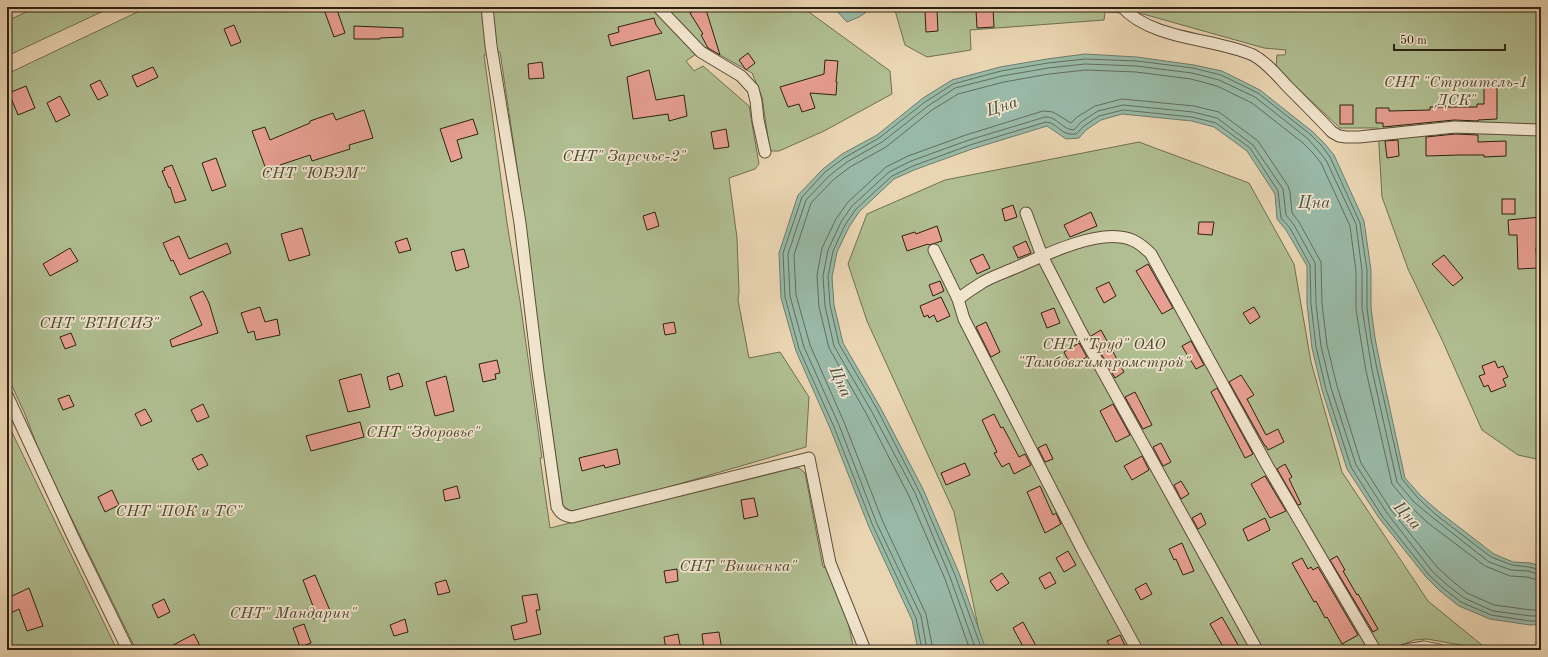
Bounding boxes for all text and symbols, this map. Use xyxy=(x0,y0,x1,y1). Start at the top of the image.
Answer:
scale bar xyxy=(1394,26,1505,52)
text: 50 m xyxy=(1400,34,1427,47)
park label: СНТ "Строитель-1 ДСК" xyxy=(1384,75,1528,109)
water label: Цна xyxy=(983,94,1020,120)
park label: СНТ" Заречье-2" xyxy=(562,149,686,165)
park label: СНТ "ЮВЭМ" xyxy=(261,166,365,182)
water label: Цна xyxy=(1297,195,1330,212)
park label: СНТ "ВТИСИЗ" xyxy=(39,316,160,332)
park label: СНТ "Труд" ОАО "Тамбовхимпромстрой" xyxy=(1017,337,1191,371)
water label: Цна xyxy=(825,363,854,400)
park label: СНТ "Здоровье" xyxy=(366,425,481,441)
water label: Цна xyxy=(1389,498,1424,534)
park label: СНТ "ПОК и ТС" xyxy=(116,504,243,520)
park label: СНТ "Вишенка" xyxy=(679,559,798,575)
park label: СНТ" Мандарин" xyxy=(230,606,357,622)

